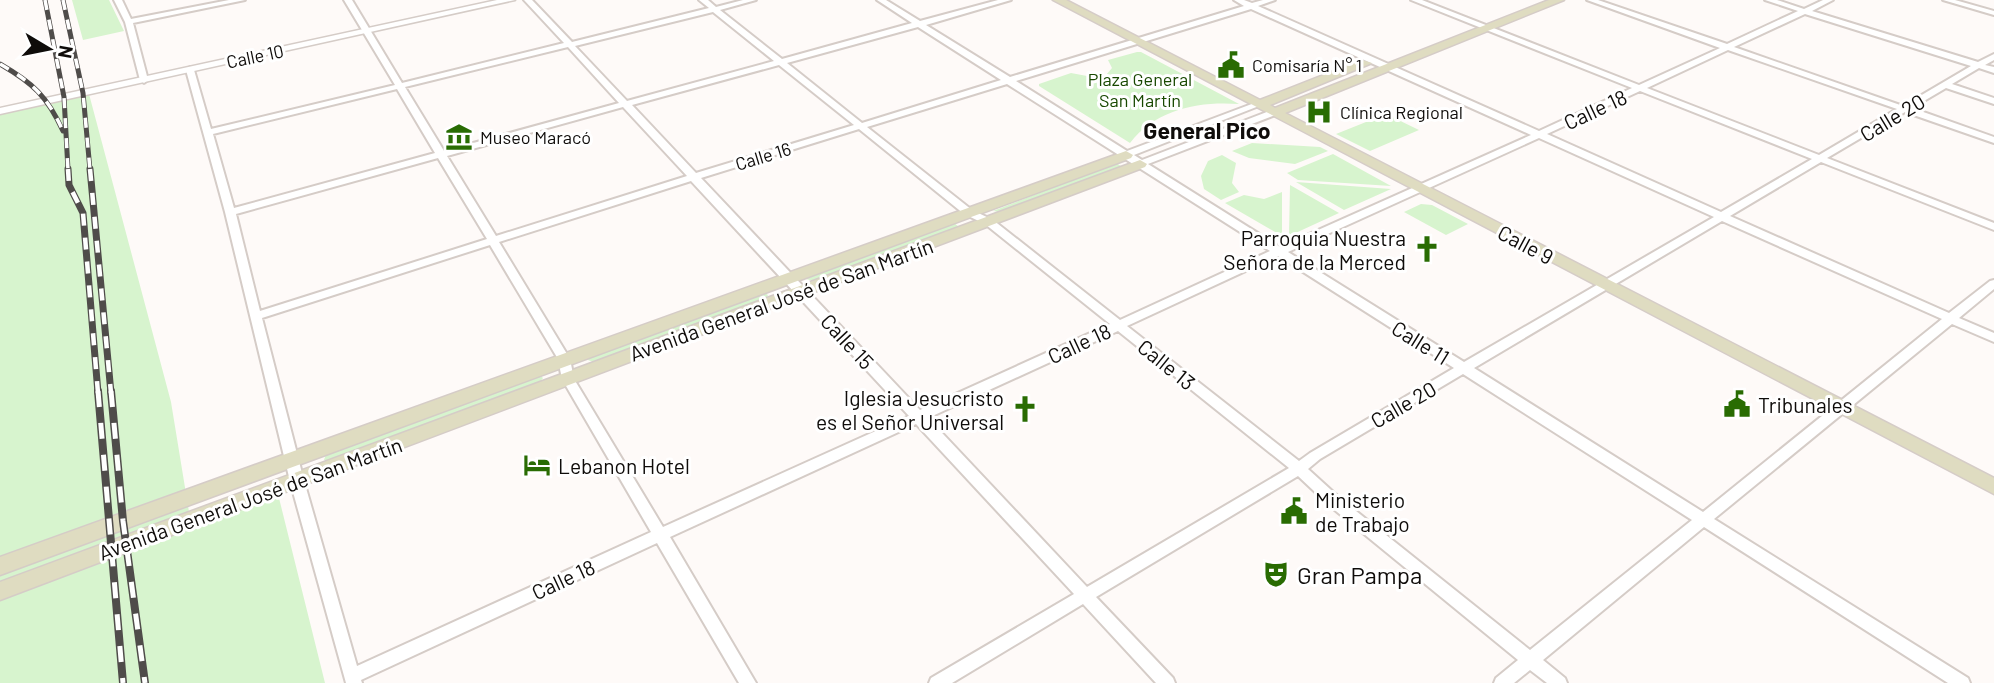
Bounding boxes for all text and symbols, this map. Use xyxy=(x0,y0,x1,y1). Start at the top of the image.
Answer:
north arrow xyxy=(14,14,84,84)
street label: Calle 10 xyxy=(224,39,286,73)
text: N xyxy=(54,44,79,60)
public building icon: Comisaría N° 1 xyxy=(1216,50,1246,80)
place label: Comisaría N° 1 xyxy=(1252,54,1362,76)
park label: Plaza General San Martín xyxy=(1088,68,1192,111)
street label: Calle 18 xyxy=(1559,84,1631,134)
street label: Calle 20 xyxy=(1855,88,1929,146)
hospital icon: Clínica Regional xyxy=(1304,97,1334,127)
place label: Clínica Regional xyxy=(1340,101,1463,123)
district label: General Pico xyxy=(1143,116,1271,144)
museum icon: Museo Maracó xyxy=(444,122,474,152)
place label: Museo Maracó xyxy=(480,126,591,148)
street label: Calle 16 xyxy=(733,137,793,175)
street label: Calle 9 xyxy=(1494,219,1558,269)
place label: Parroquia Nuestra Señora de la Merced xyxy=(1223,225,1406,274)
street label: Avenida General José de San Martín xyxy=(626,232,936,366)
church icon: Parroquia Nuestra Señora de la Merced xyxy=(1412,234,1442,264)
street label: Calle 15 xyxy=(816,308,880,374)
street label: Calle 11 xyxy=(1388,315,1454,369)
street label: Calle 18 xyxy=(1043,318,1115,368)
street label: Calle 13 xyxy=(1133,333,1201,395)
street label: Calle 20 xyxy=(1366,375,1440,433)
place label: Iglesia Jesucristo es el Señor Universal xyxy=(816,385,1004,434)
public building icon: Tribunales xyxy=(1722,389,1752,419)
place label: Tribunales xyxy=(1758,392,1853,417)
church icon: Iglesia Jesucristo es el Señor Universal xyxy=(1010,394,1040,424)
street label: Avenida General José de San Martín xyxy=(95,431,405,565)
hotel icon: Lebanon Hotel xyxy=(522,450,552,480)
place label: Lebanon Hotel xyxy=(558,453,690,478)
place label: Ministerio de Trabajo xyxy=(1315,487,1410,536)
public building icon: Ministerio de Trabajo xyxy=(1279,496,1309,526)
street label: Calle 18 xyxy=(527,554,599,604)
theatre icon: Gran Pampa xyxy=(1261,559,1291,589)
place label: Gran Pampa xyxy=(1297,560,1422,589)

